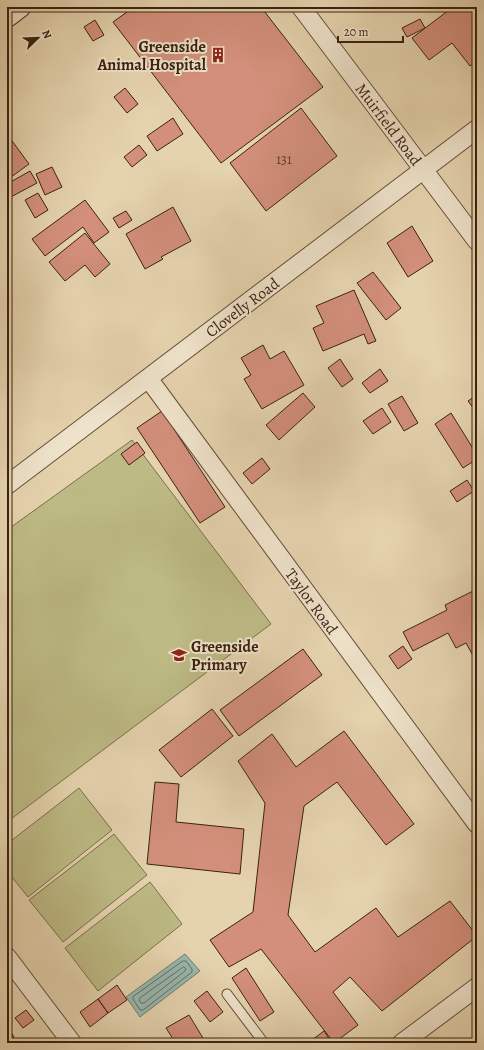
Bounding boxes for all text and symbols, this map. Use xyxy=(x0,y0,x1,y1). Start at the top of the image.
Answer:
north arrow xyxy=(18,18,58,58)
scale bar xyxy=(338,18,403,44)
text: 20 m xyxy=(344,24,368,40)
text: N xyxy=(38,28,55,41)
place label: Greenside Animal Hospital xyxy=(97,36,207,76)
building icon: Greenside Animal Hospital xyxy=(209,46,227,64)
street label: Muirfield Road xyxy=(350,79,427,171)
house number: 131 xyxy=(276,150,292,169)
street label: Clovelly Road xyxy=(201,273,284,343)
street label: Taylor Road xyxy=(280,564,343,639)
place label: Greenside Primary xyxy=(191,636,259,676)
school or university icon: Greenside Primary xyxy=(170,646,188,664)

